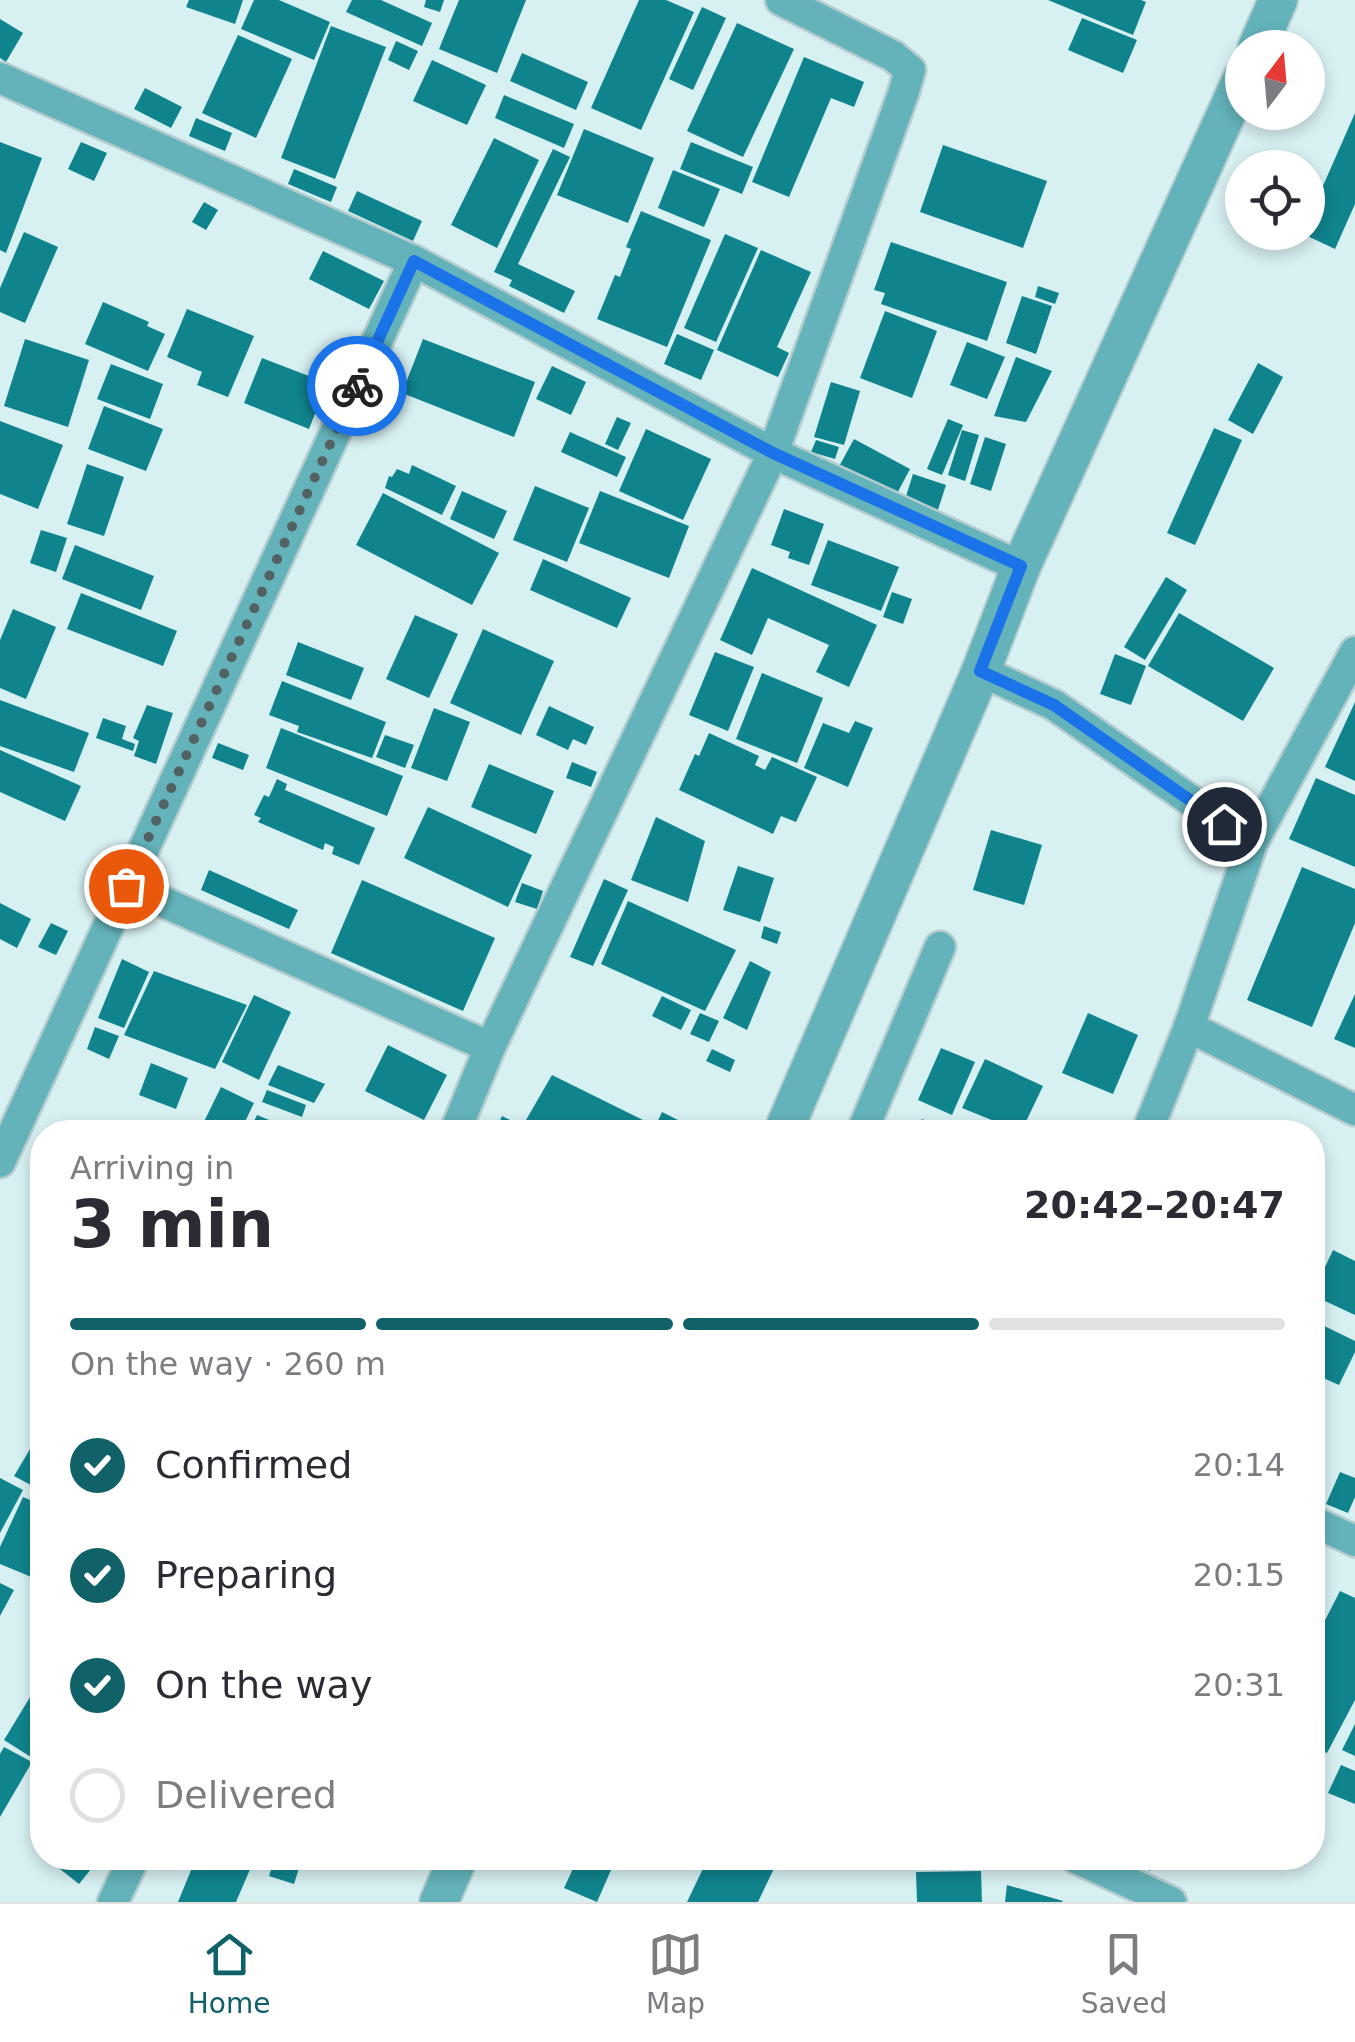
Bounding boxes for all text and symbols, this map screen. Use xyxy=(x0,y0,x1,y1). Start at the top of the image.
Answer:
north arrow xyxy=(1225,30,1325,130)
map controls xyxy=(1225,30,1325,250)
button: locate xyxy=(1225,150,1325,250)
courier xyxy=(307,336,407,436)
icon: bike xyxy=(330,359,385,414)
pin xyxy=(1182,782,1267,867)
icon: home xyxy=(1197,797,1252,852)
pin xyxy=(84,844,169,929)
icon: bag xyxy=(99,859,154,914)
text: Arriving in xyxy=(70,1149,234,1187)
text: 20:42–20:47 xyxy=(1024,1183,1285,1227)
text: 3 min xyxy=(70,1187,274,1262)
text: On the way · 260 m xyxy=(70,1345,386,1383)
icon: check xyxy=(70,1438,125,1493)
text: Confirmed xyxy=(155,1443,352,1487)
text: 20:14 xyxy=(1193,1446,1285,1484)
icon: check xyxy=(70,1548,125,1603)
text: Preparing xyxy=(155,1553,337,1597)
text: 20:15 xyxy=(1193,1556,1285,1594)
icon: check xyxy=(70,1658,125,1713)
text: On the way xyxy=(155,1663,372,1707)
text: 20:31 xyxy=(1193,1666,1285,1704)
text: Delivered xyxy=(155,1773,337,1817)
tab: Home xyxy=(188,1927,270,2020)
tab: Map xyxy=(646,1927,705,2020)
tab: Saved xyxy=(1081,1927,1167,2020)

